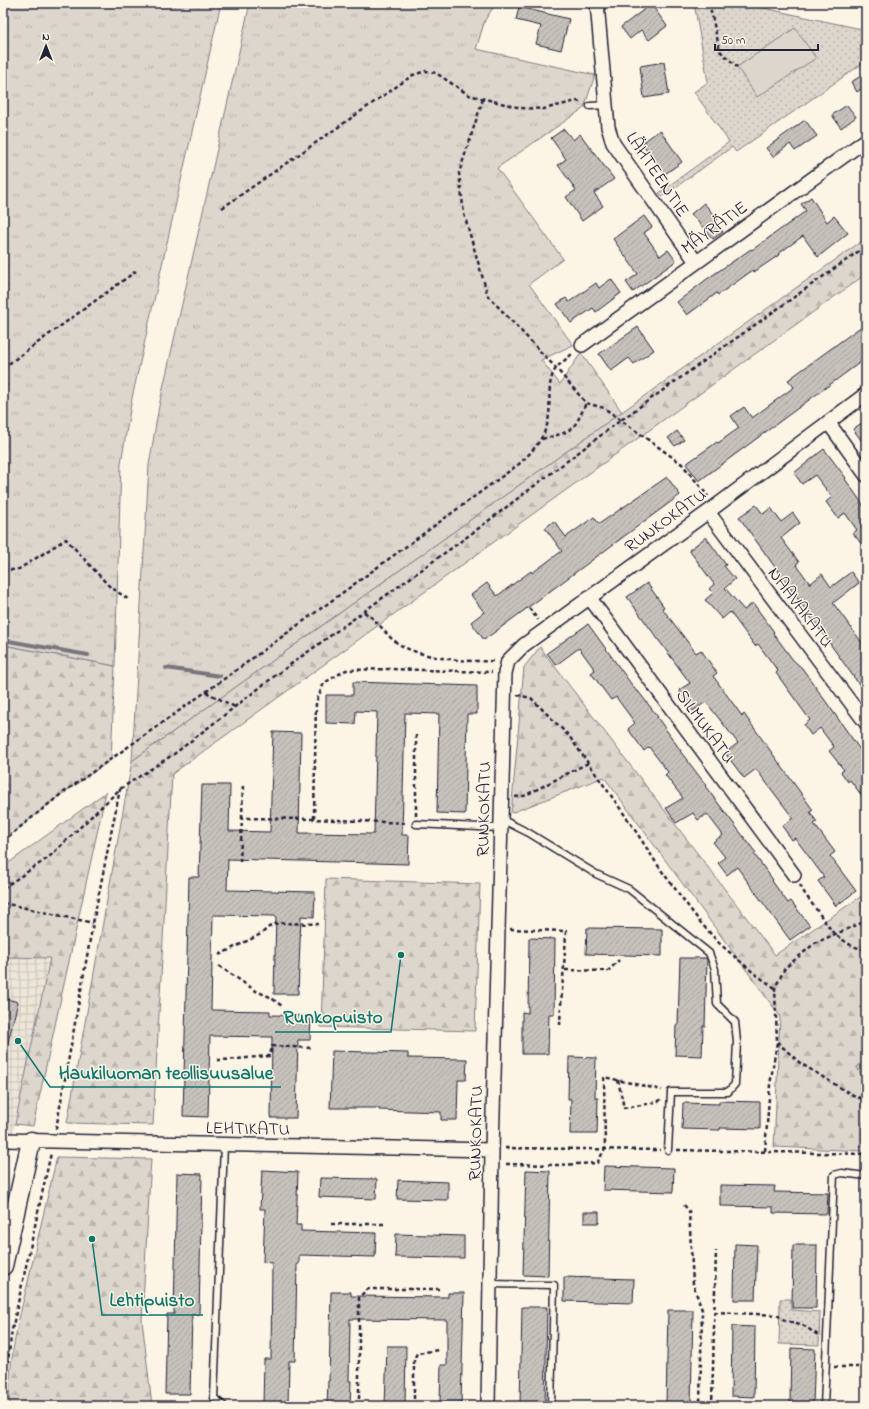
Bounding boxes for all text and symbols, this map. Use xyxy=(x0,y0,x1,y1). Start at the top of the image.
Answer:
north arrow xyxy=(26,26,66,66)
scale bar xyxy=(715,26,818,52)
text: N xyxy=(42,29,50,45)
text: 50 m xyxy=(721,32,745,50)
street label: LÄHTEENTIE xyxy=(618,127,695,223)
street label: MÄYRÄTIE xyxy=(676,195,754,262)
street label: RUNKOKATU xyxy=(620,483,712,560)
street label: NAAVAKATU xyxy=(760,562,838,654)
street label: SILMUKATU xyxy=(669,685,740,770)
street label: RUNKOKATU xyxy=(471,761,499,857)
callout: Runkopuisto xyxy=(275,1001,391,1032)
text: Runkopuisto xyxy=(283,1005,383,1032)
callout: Haukiluoman teollisuusalue xyxy=(50,1056,281,1087)
text: Haukiluoman teollisuusalue xyxy=(59,1061,274,1088)
street label: RUNKOKATU xyxy=(463,1085,491,1181)
street label: LEHTIKATU xyxy=(206,1116,290,1144)
callout: Lehtipuisto xyxy=(102,1284,203,1315)
text: Lehtipuisto xyxy=(110,1288,195,1315)

